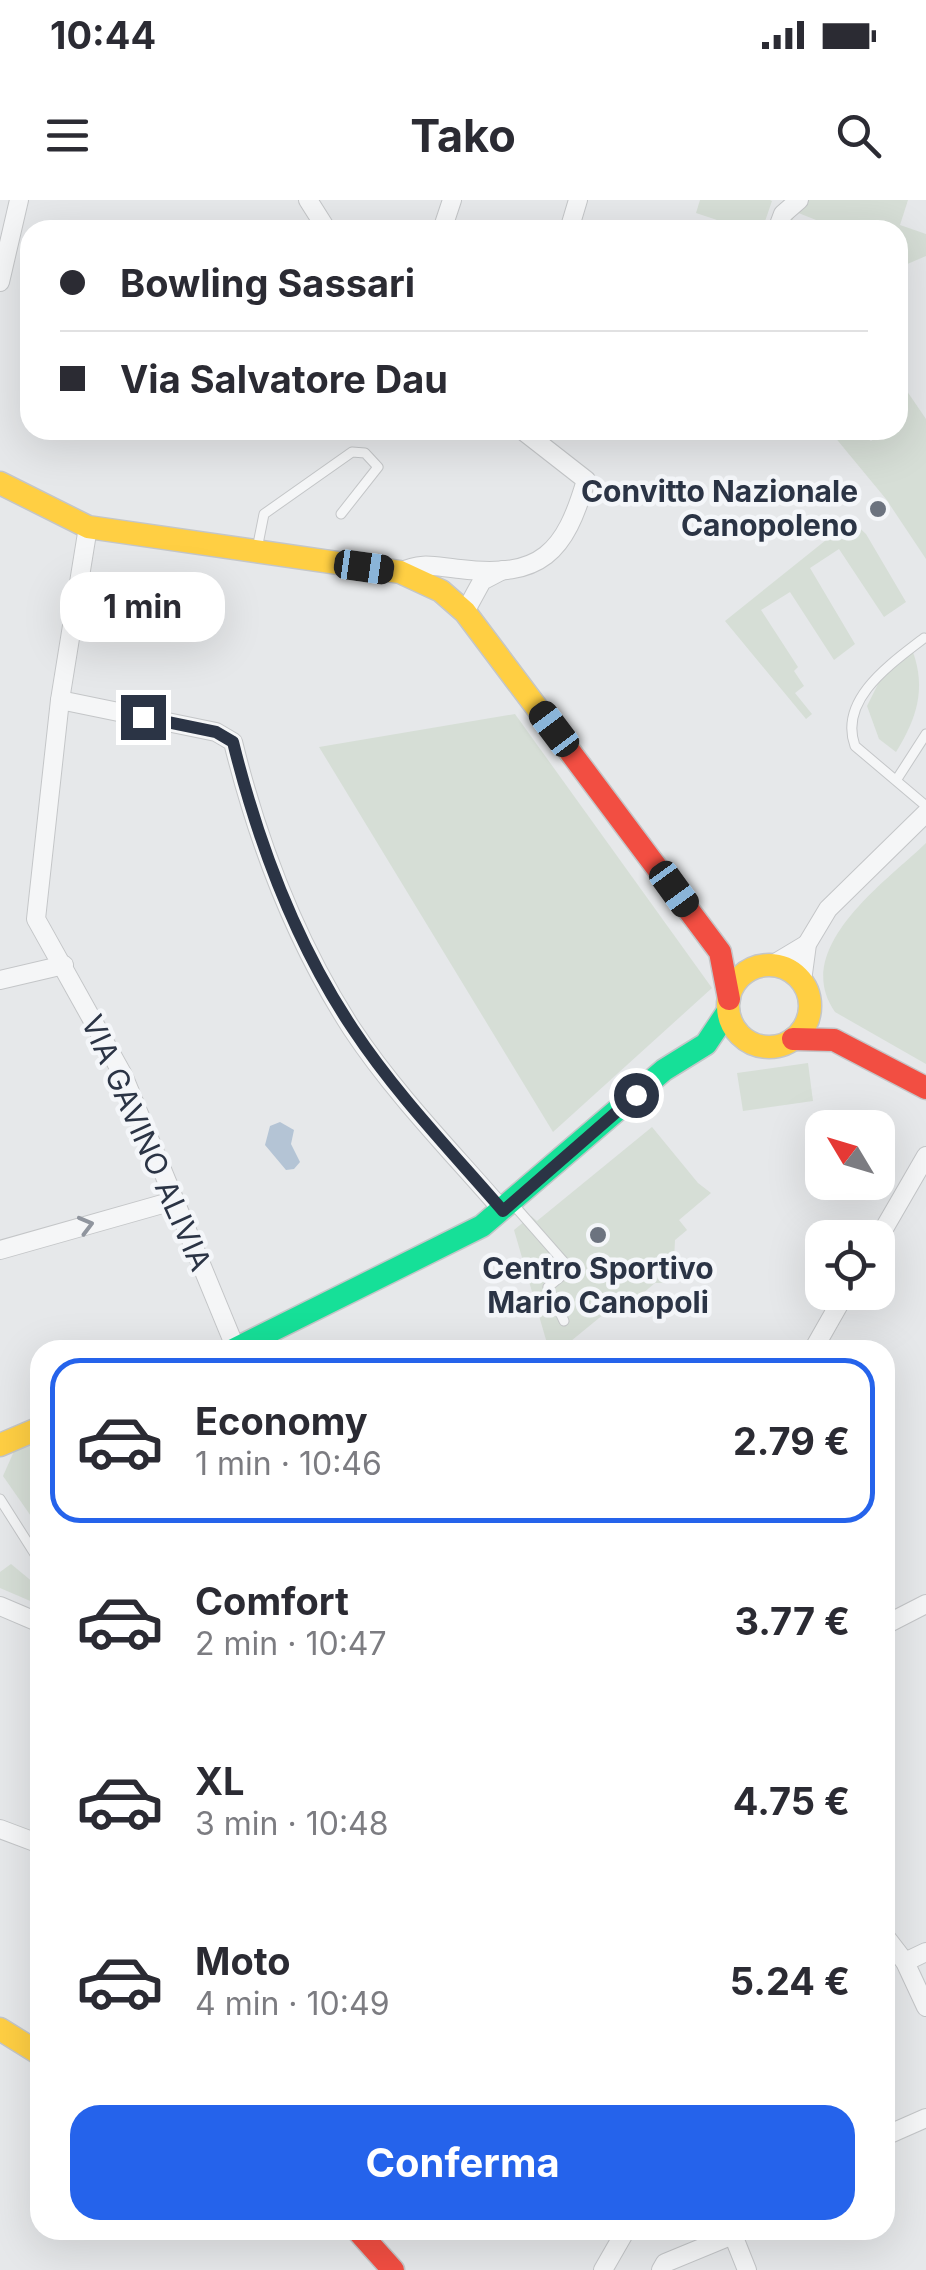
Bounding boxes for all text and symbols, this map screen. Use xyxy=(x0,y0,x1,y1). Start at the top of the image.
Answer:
text: 10:44 xyxy=(50,12,156,58)
icon: menu xyxy=(40,108,95,163)
text: Tako xyxy=(410,108,516,163)
icon: search xyxy=(831,108,886,163)
text: Bowling Sassari xyxy=(120,260,415,306)
text: Via Salvatore Dau xyxy=(120,356,448,402)
place label: Convitto Nazionale Canopoleno xyxy=(581,473,858,543)
marker: Convitto Nazionale Canopoleno xyxy=(867,498,889,520)
car xyxy=(332,548,396,586)
callout: 1 min xyxy=(61,572,226,642)
text: 1 min xyxy=(103,587,182,626)
route end xyxy=(121,695,166,740)
car xyxy=(524,696,584,762)
car xyxy=(644,856,704,922)
street label: VIA GAVINO ALIVIA xyxy=(74,1009,220,1276)
route start xyxy=(614,1073,659,1118)
north arrow xyxy=(805,1110,895,1200)
map controls xyxy=(805,1110,895,1310)
one-way arrow xyxy=(77,1216,94,1237)
button: locate xyxy=(805,1220,895,1310)
marker: Centro Sportivo Mario Canopoli xyxy=(587,1224,609,1246)
place label: Centro Sportivo Mario Canopoli xyxy=(482,1250,714,1320)
icon: car xyxy=(75,1396,165,1486)
text: Economy xyxy=(195,1398,368,1444)
text: 2.79 € xyxy=(733,1418,850,1464)
text: 1 min · 10:46 xyxy=(195,1444,382,1483)
icon: car xyxy=(75,1576,165,1666)
text: Comfort xyxy=(195,1578,349,1624)
text: 3.77 € xyxy=(735,1598,850,1644)
text: 2 min · 10:47 xyxy=(195,1624,387,1663)
icon: car xyxy=(75,1756,165,1846)
text: XL xyxy=(195,1758,245,1804)
text: 4.75 € xyxy=(733,1778,850,1824)
text: 3 min · 10:48 xyxy=(195,1804,389,1843)
icon: car xyxy=(75,1936,165,2026)
text: Moto xyxy=(195,1938,291,1984)
text: 5.24 € xyxy=(730,1958,850,2004)
text: 4 min · 10:49 xyxy=(195,1984,390,2023)
button: Conferma xyxy=(70,2105,855,2220)

